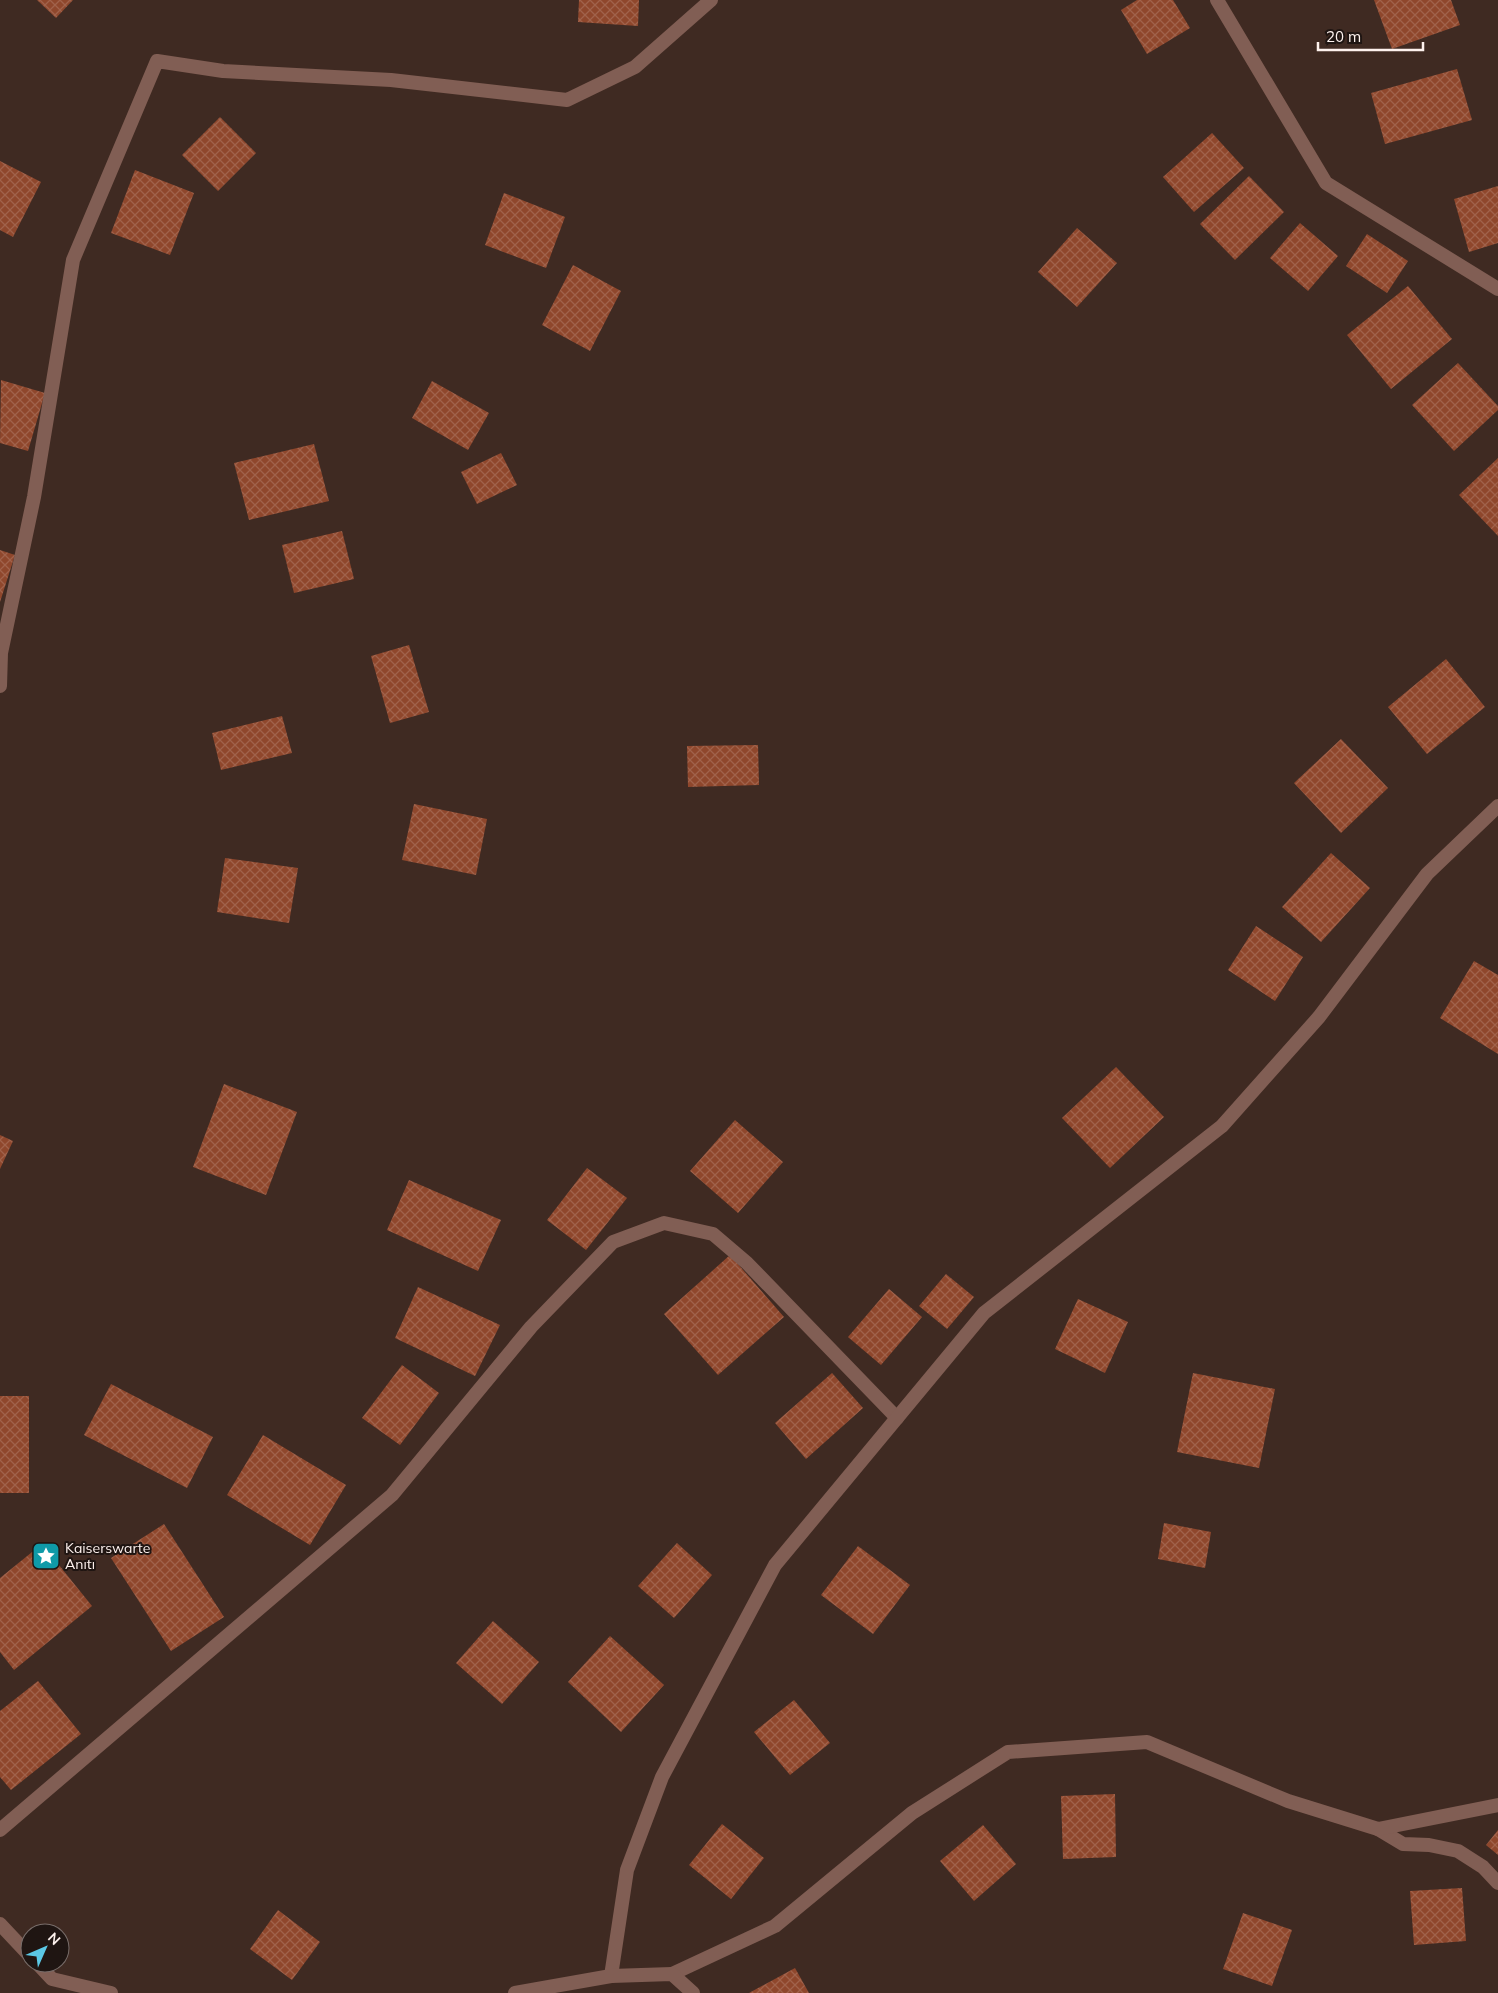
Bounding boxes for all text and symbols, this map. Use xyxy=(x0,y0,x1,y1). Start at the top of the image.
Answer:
scale bar xyxy=(1318,20,1423,52)
text: 20 m xyxy=(1326,27,1361,46)
place label: Kaiserswarte Anıtı xyxy=(65,1539,150,1573)
place icon: Kaiserswarte Anıtı xyxy=(31,1541,61,1571)
north arrow xyxy=(20,1923,70,1973)
text: N xyxy=(44,1929,64,1949)

